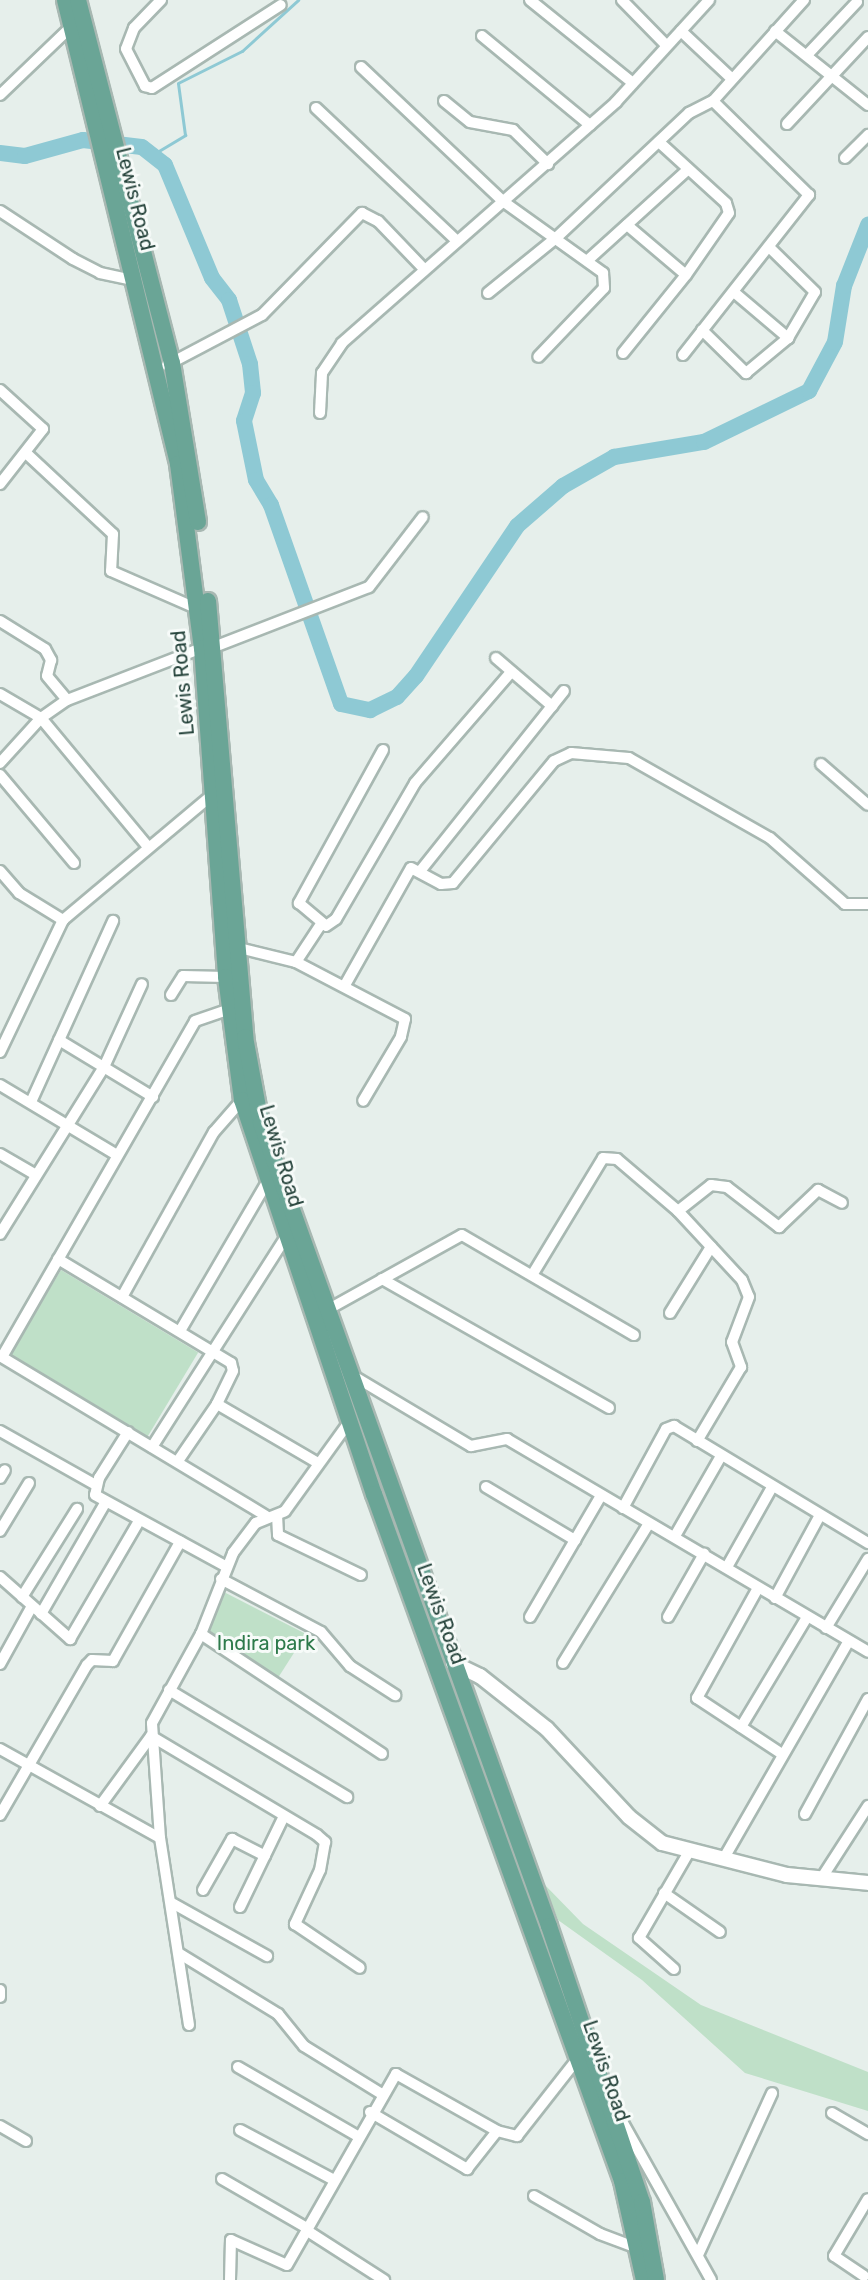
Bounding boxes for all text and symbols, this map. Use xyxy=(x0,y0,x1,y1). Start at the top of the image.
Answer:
street label: Lewis Road xyxy=(111,145,159,253)
street label: Lewis Road xyxy=(166,629,200,737)
street label: Lewis Road xyxy=(254,1102,308,1210)
street label: Lewis Road xyxy=(412,1560,470,1668)
park label: Indira park xyxy=(217,1631,315,1655)
street label: Lewis Road xyxy=(578,2017,634,2125)

